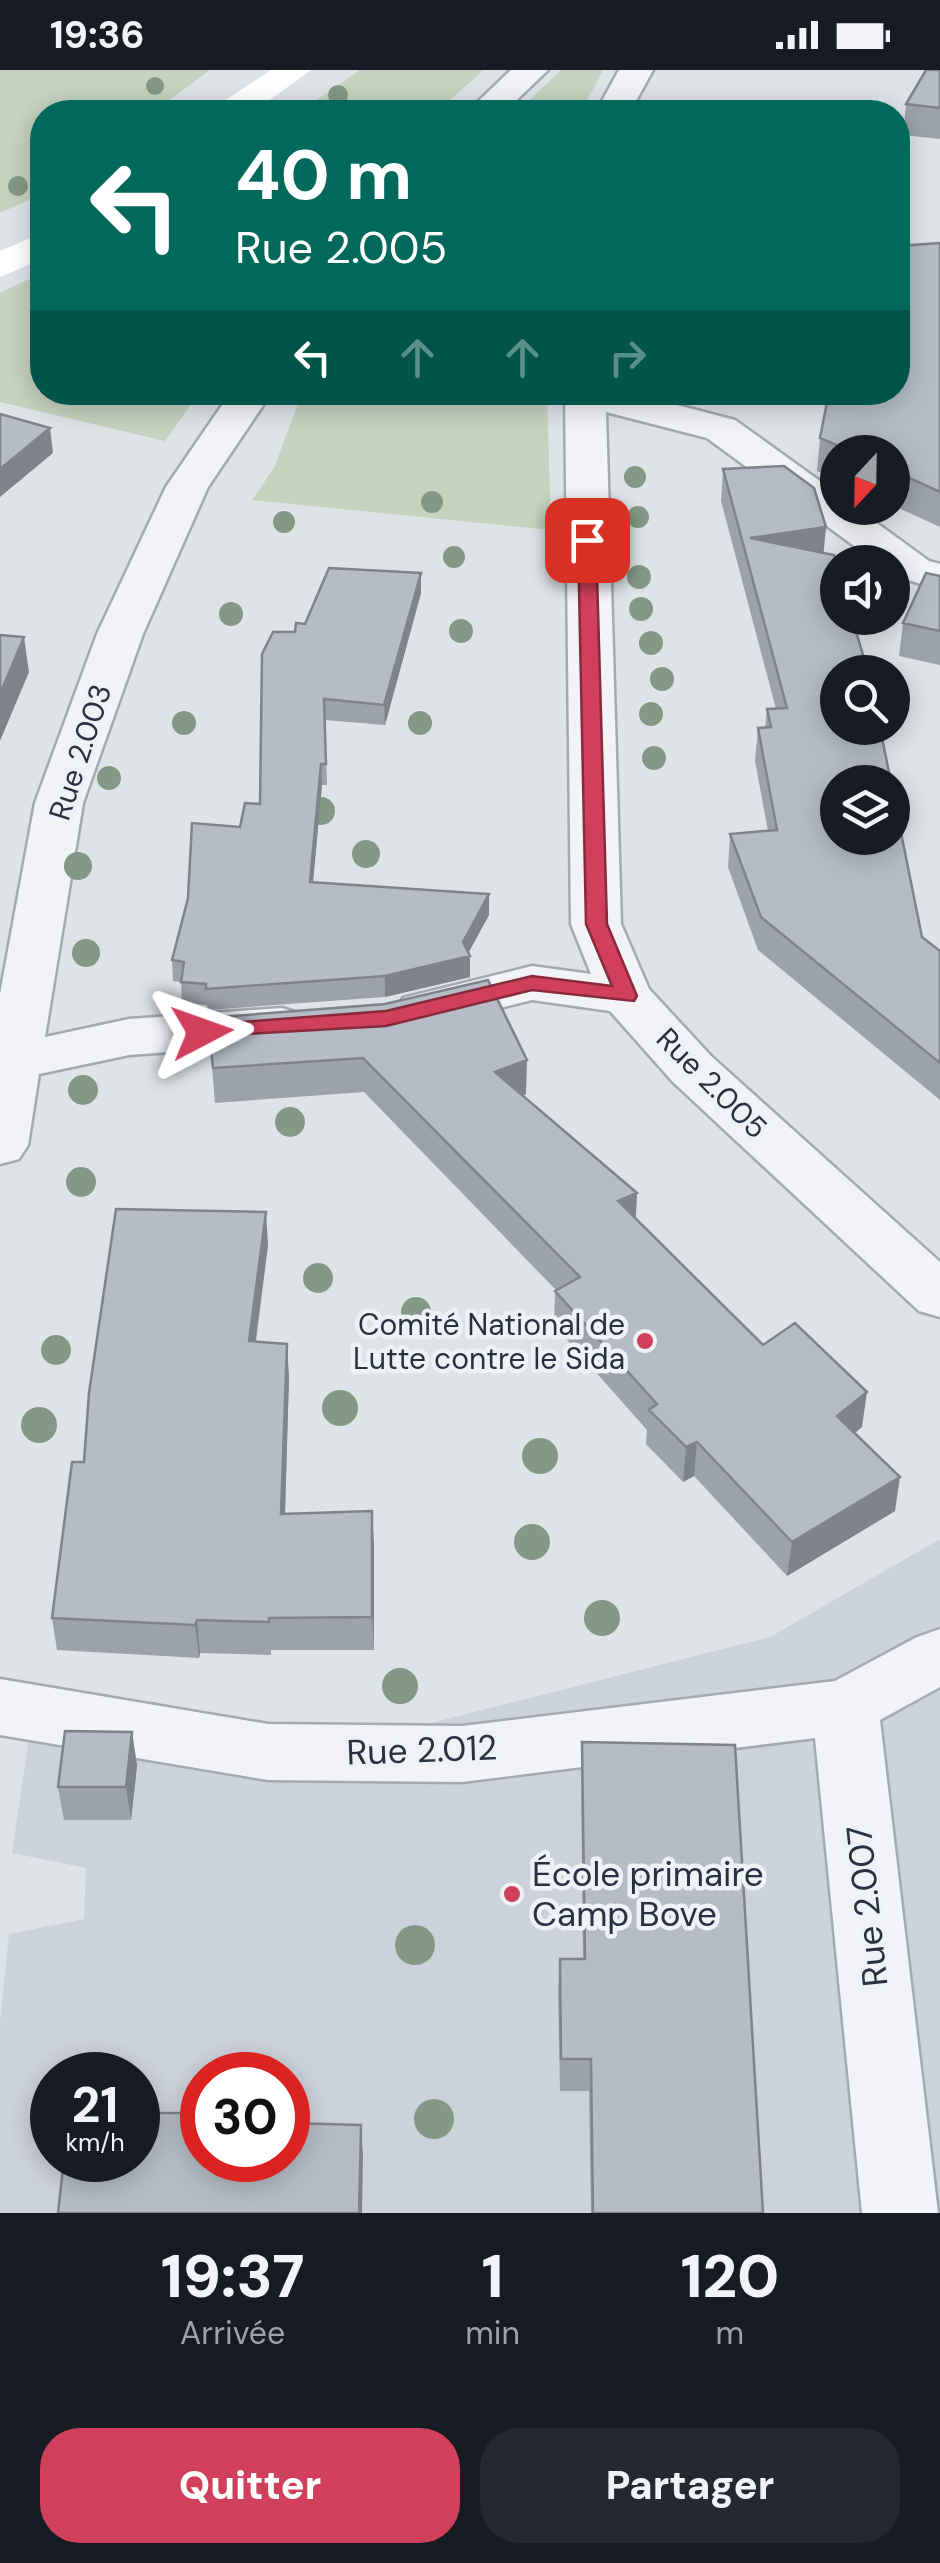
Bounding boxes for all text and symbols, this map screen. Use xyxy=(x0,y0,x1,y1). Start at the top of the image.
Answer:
text: 19:36 xyxy=(50,10,145,60)
text: 40 m xyxy=(235,130,412,221)
icon: left xyxy=(70,140,200,270)
text: Rue 2.005 xyxy=(235,218,447,277)
icon: left xyxy=(285,330,340,385)
icon: ahead xyxy=(390,330,445,385)
icon: ahead xyxy=(495,330,550,385)
icon: right xyxy=(600,330,655,385)
north arrow xyxy=(820,435,910,525)
map controls xyxy=(820,435,910,855)
pin xyxy=(545,498,630,583)
icon: arrive xyxy=(560,513,615,568)
button: sound xyxy=(820,545,910,635)
button: search xyxy=(820,655,910,745)
street label: Rue 2.003 xyxy=(40,679,120,825)
button: layers xyxy=(820,765,910,855)
position arrow xyxy=(150,980,254,1084)
street label: Rue 2.005 xyxy=(648,1019,776,1147)
place label: Comité National de Lutte contre le Sida xyxy=(353,1305,625,1378)
marker: Comité National de Lutte contre le Sida xyxy=(634,1330,656,1352)
street label: Rue 2.012 xyxy=(346,1724,498,1776)
street label: Rue 2.007 xyxy=(836,1823,898,1989)
place label: École primaire Camp Bove xyxy=(532,1851,764,1937)
marker: École primaire Camp Bove xyxy=(501,1883,523,1905)
speed limit sign: 30 xyxy=(180,2052,310,2182)
text: 21 xyxy=(71,2072,119,2138)
text: km/h xyxy=(65,2126,125,2159)
text: 19:37 xyxy=(161,2237,305,2316)
text: 1 xyxy=(481,2237,504,2316)
text: 120 xyxy=(680,2237,779,2316)
text: Arrivée xyxy=(180,2312,285,2354)
text: min xyxy=(465,2312,520,2354)
text: m xyxy=(716,2312,744,2354)
button: Quitter xyxy=(40,2428,460,2543)
button: Partager xyxy=(480,2428,900,2543)

